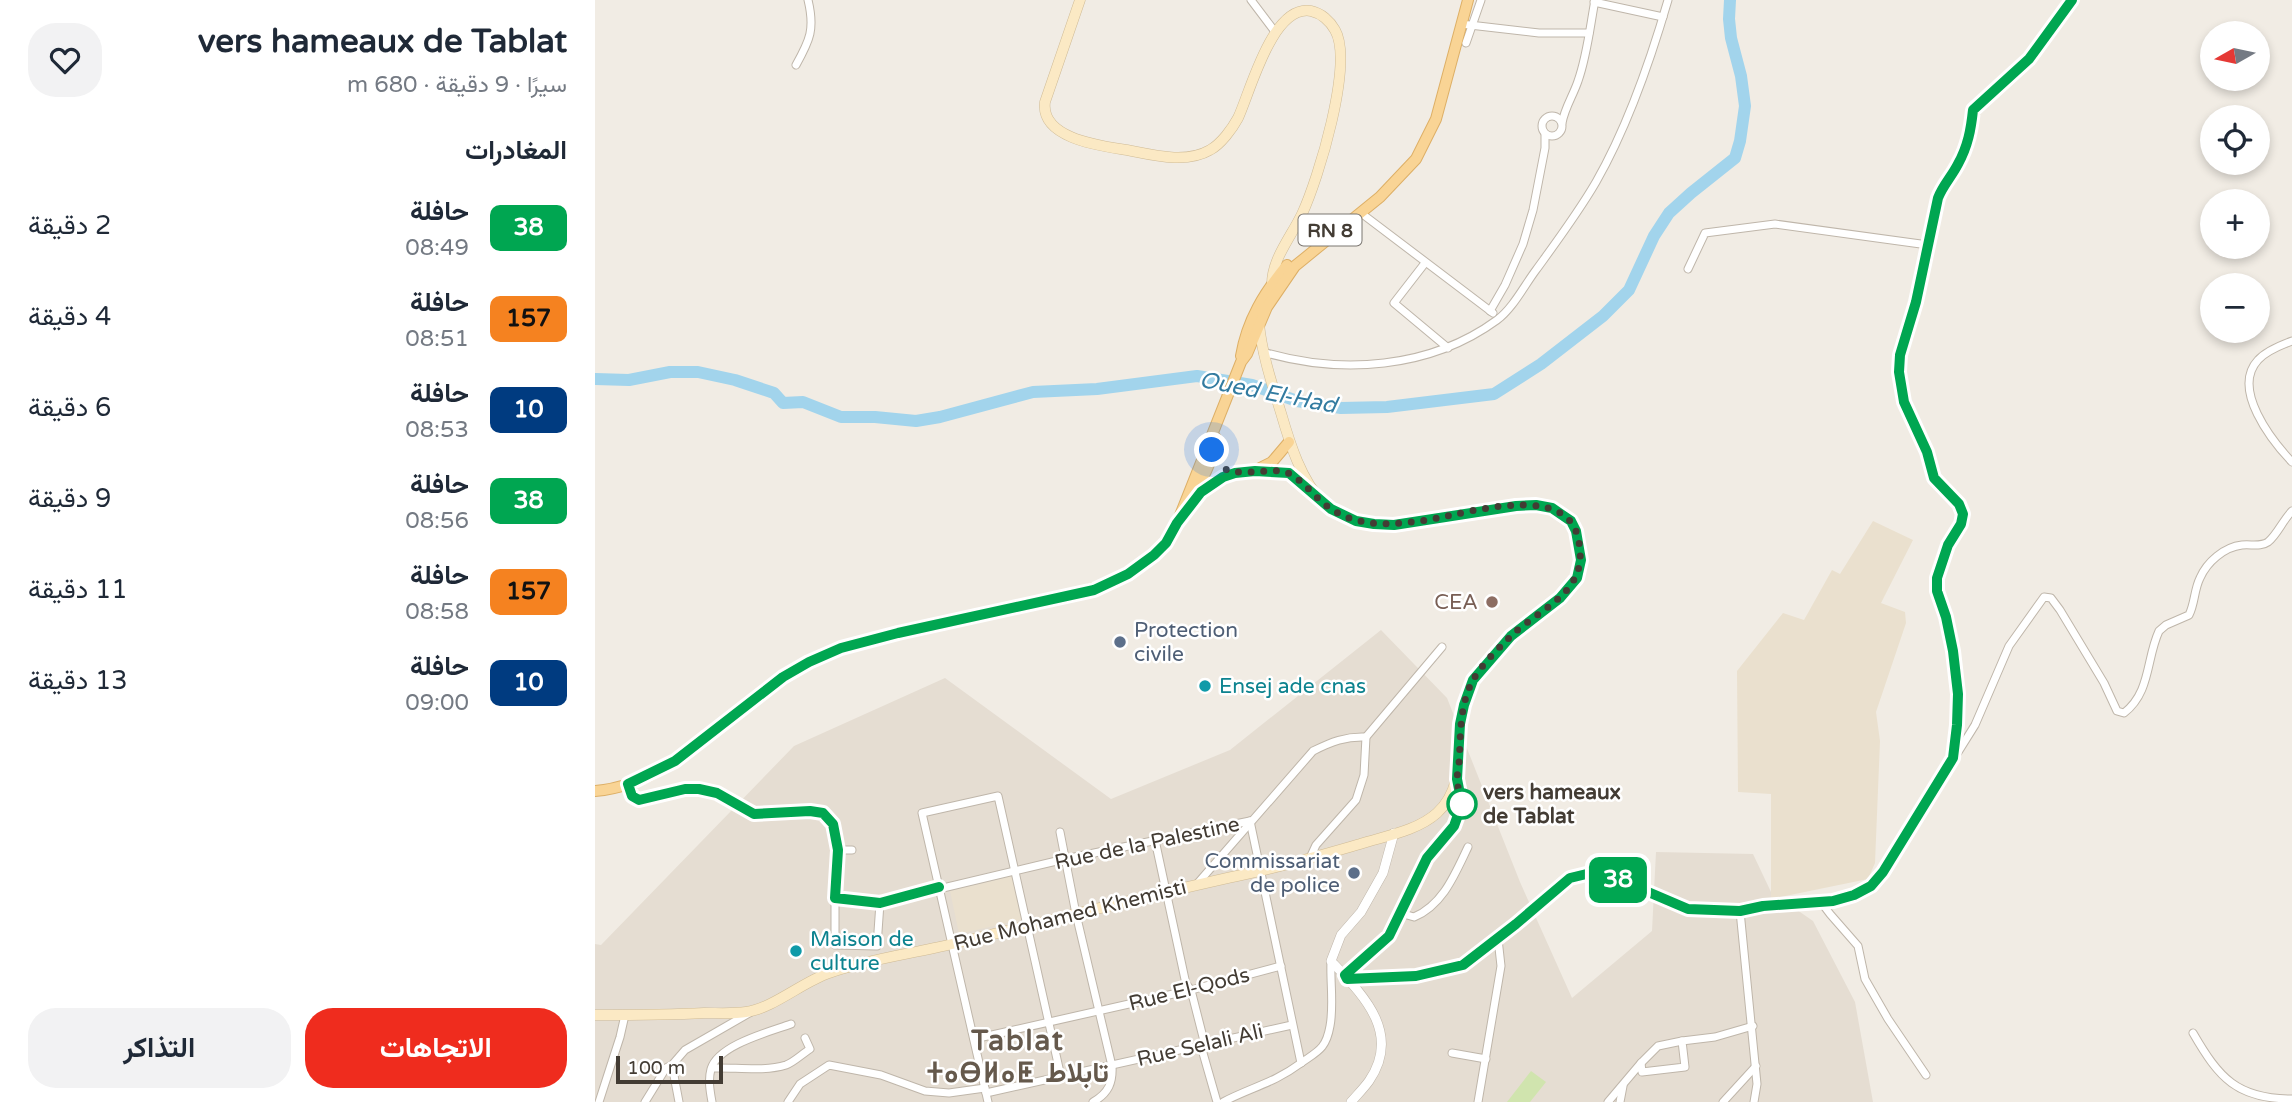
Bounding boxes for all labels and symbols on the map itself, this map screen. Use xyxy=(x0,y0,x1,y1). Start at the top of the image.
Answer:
north arrow xyxy=(2200,21,2270,91)
road number: RN 8 xyxy=(1299,214,1361,246)
water label: Oued El-Had xyxy=(1197,366,1341,420)
your location xyxy=(1194,432,1229,467)
place label: CEA xyxy=(1434,590,1478,615)
marker: CEA xyxy=(1484,594,1500,610)
place label: Protection civile xyxy=(1134,618,1238,667)
marker: Protection civile xyxy=(1112,634,1128,650)
place label: Ensej ade cnas xyxy=(1219,674,1366,699)
marker: Ensej ade cnas xyxy=(1197,678,1213,694)
place label: vers hameaux de Tablat xyxy=(1483,780,1621,829)
marker: vers hameaux de Tablat xyxy=(1447,789,1477,819)
street label: Rue de la Palestine xyxy=(1052,812,1242,875)
place label: Commissariat de police xyxy=(1204,849,1340,898)
line badge: 38 xyxy=(1587,857,1649,903)
marker: Commissariat de police xyxy=(1346,865,1362,881)
street label: Rue Mohamed Khemisti xyxy=(951,874,1189,957)
place label: Maison de culture xyxy=(810,927,914,976)
marker: Maison de culture xyxy=(788,943,804,959)
street label: Rue El-Qods xyxy=(1126,962,1252,1017)
street label: Rue Selali Ali xyxy=(1135,1019,1266,1072)
district label: Tablat ⵜⴰⴱⵍⴰⵟ تابلاط xyxy=(927,1024,1109,1090)
scale bar xyxy=(616,1053,723,1085)

